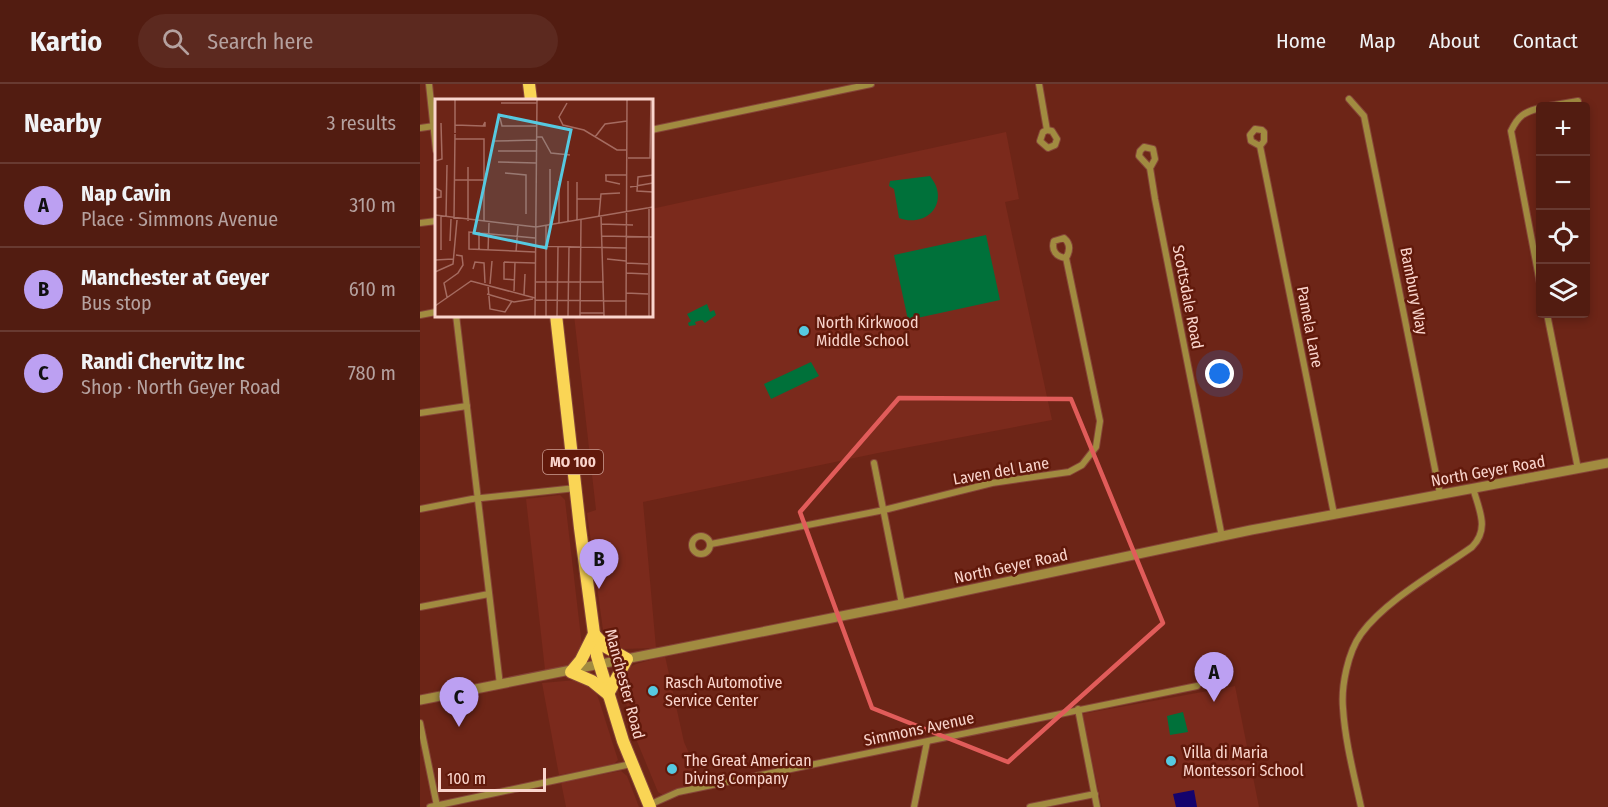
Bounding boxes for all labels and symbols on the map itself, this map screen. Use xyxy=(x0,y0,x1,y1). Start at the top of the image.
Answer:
inset map xyxy=(435,99,652,316)
street label: Scottsdale Road xyxy=(1169,243,1207,351)
street label: Bambury Way xyxy=(1396,246,1432,337)
street label: Pamela Lane xyxy=(1293,285,1327,369)
place label: North Kirkwood Middle School xyxy=(816,313,919,350)
marker: North Kirkwood Middle School xyxy=(797,324,811,338)
your location xyxy=(1205,359,1234,388)
road number: MO 100 xyxy=(543,450,603,474)
street label: North Geyer Road xyxy=(1429,452,1547,490)
street label: Laven del Lane xyxy=(951,453,1051,489)
pin: B xyxy=(580,540,618,589)
street label: North Geyer Road xyxy=(952,545,1070,587)
street label: Manchester Road xyxy=(601,627,649,741)
pin: A xyxy=(1194,652,1234,702)
place label: Rasch Automotive Service Center xyxy=(665,673,782,710)
pin: C xyxy=(440,678,478,727)
marker: Rasch Automotive Service Center xyxy=(646,684,660,698)
street label: Simmons Avenue xyxy=(862,708,976,750)
place label: Villa di Maria Montessori School xyxy=(1183,743,1304,780)
place label: The Great American Diving Company xyxy=(684,751,812,788)
marker: Villa di Maria Montessori School xyxy=(1164,754,1178,768)
marker: The Great American Diving Company xyxy=(665,762,679,776)
scale bar xyxy=(438,765,546,792)

